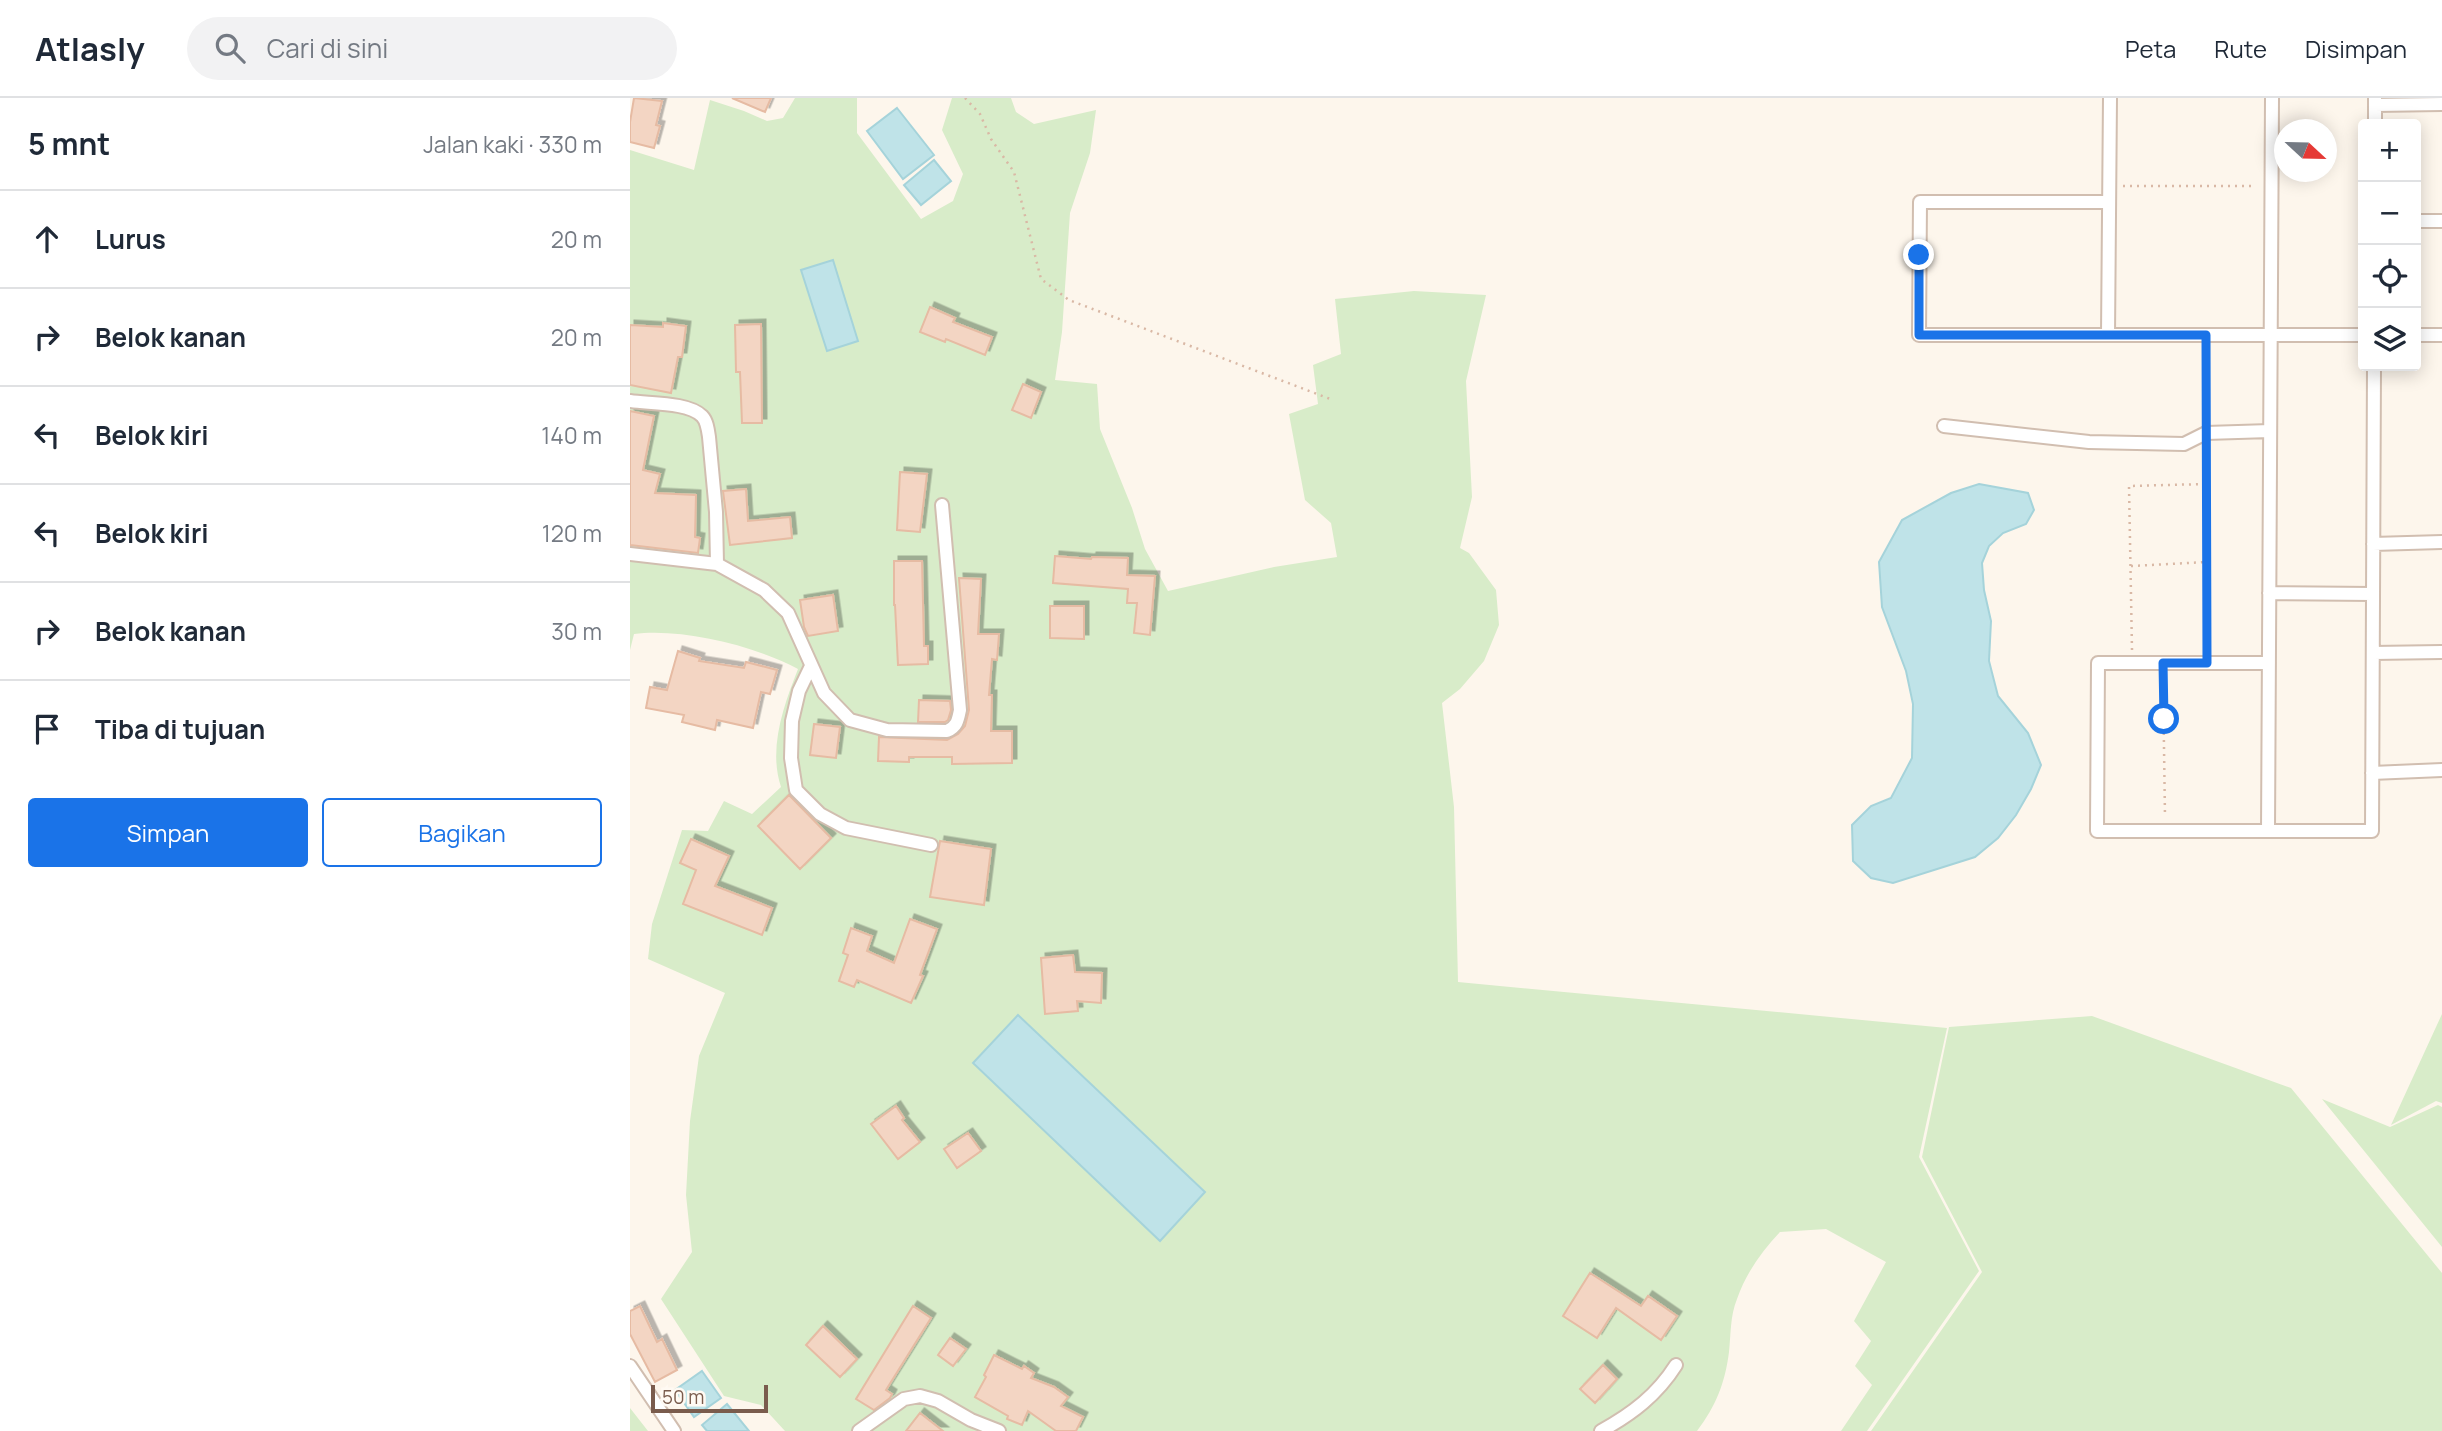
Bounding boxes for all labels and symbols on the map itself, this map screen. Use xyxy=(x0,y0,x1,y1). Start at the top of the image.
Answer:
north arrow xyxy=(2274,119,2337,182)
route end xyxy=(1903,239,1934,270)
route start xyxy=(2148,703,2179,734)
scale bar xyxy=(651,1382,768,1414)

